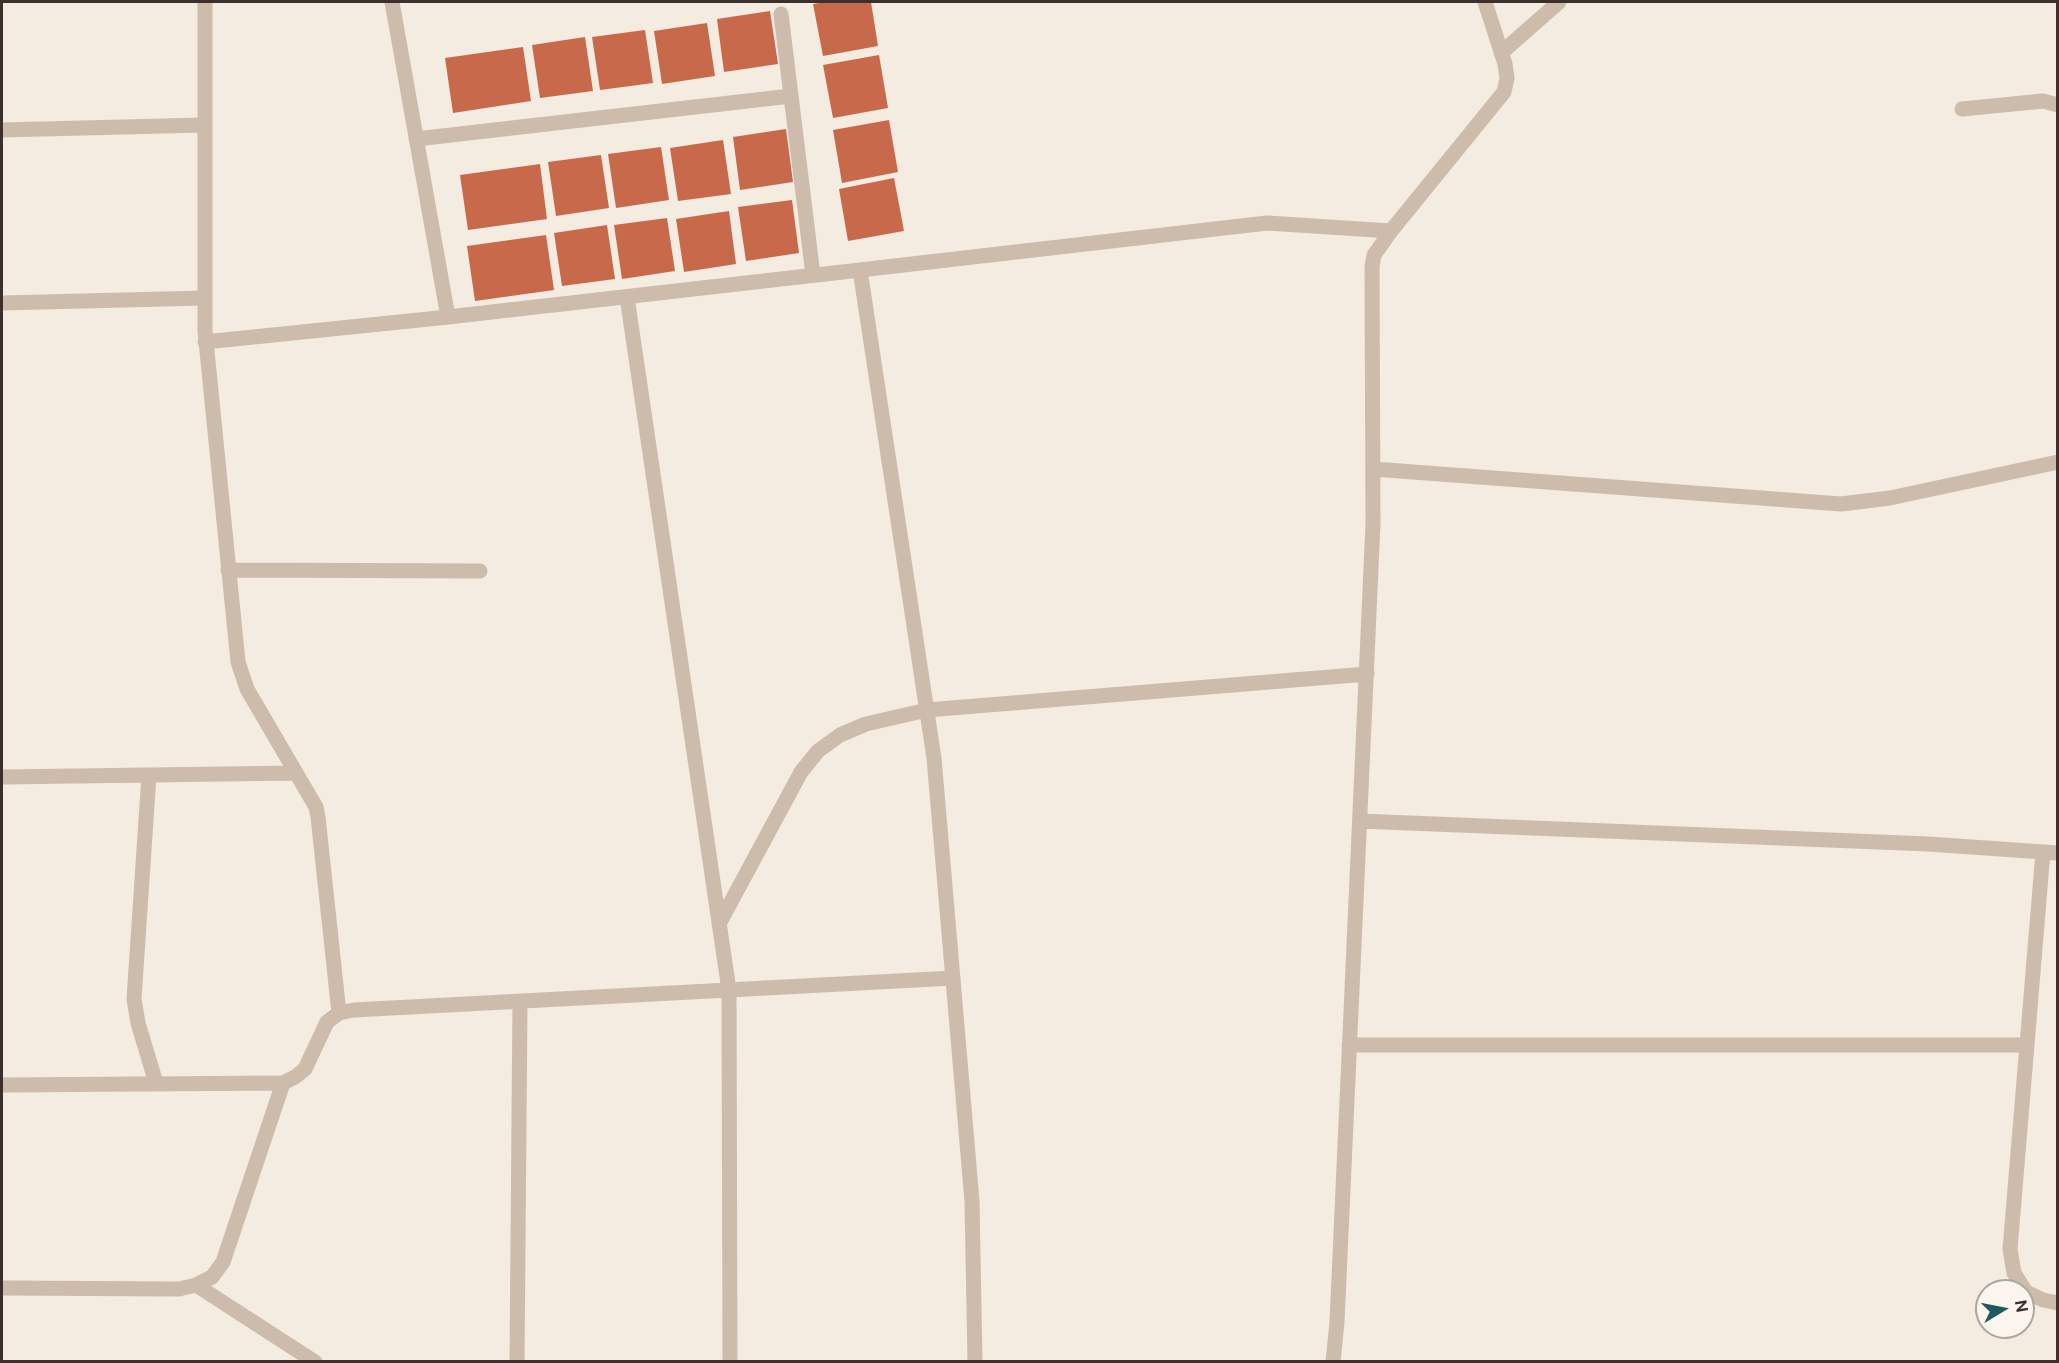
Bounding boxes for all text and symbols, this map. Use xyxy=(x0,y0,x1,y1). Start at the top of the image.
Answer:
north arrow xyxy=(1975,1279,2035,1339)
text: N xyxy=(2011,1298,2032,1314)

